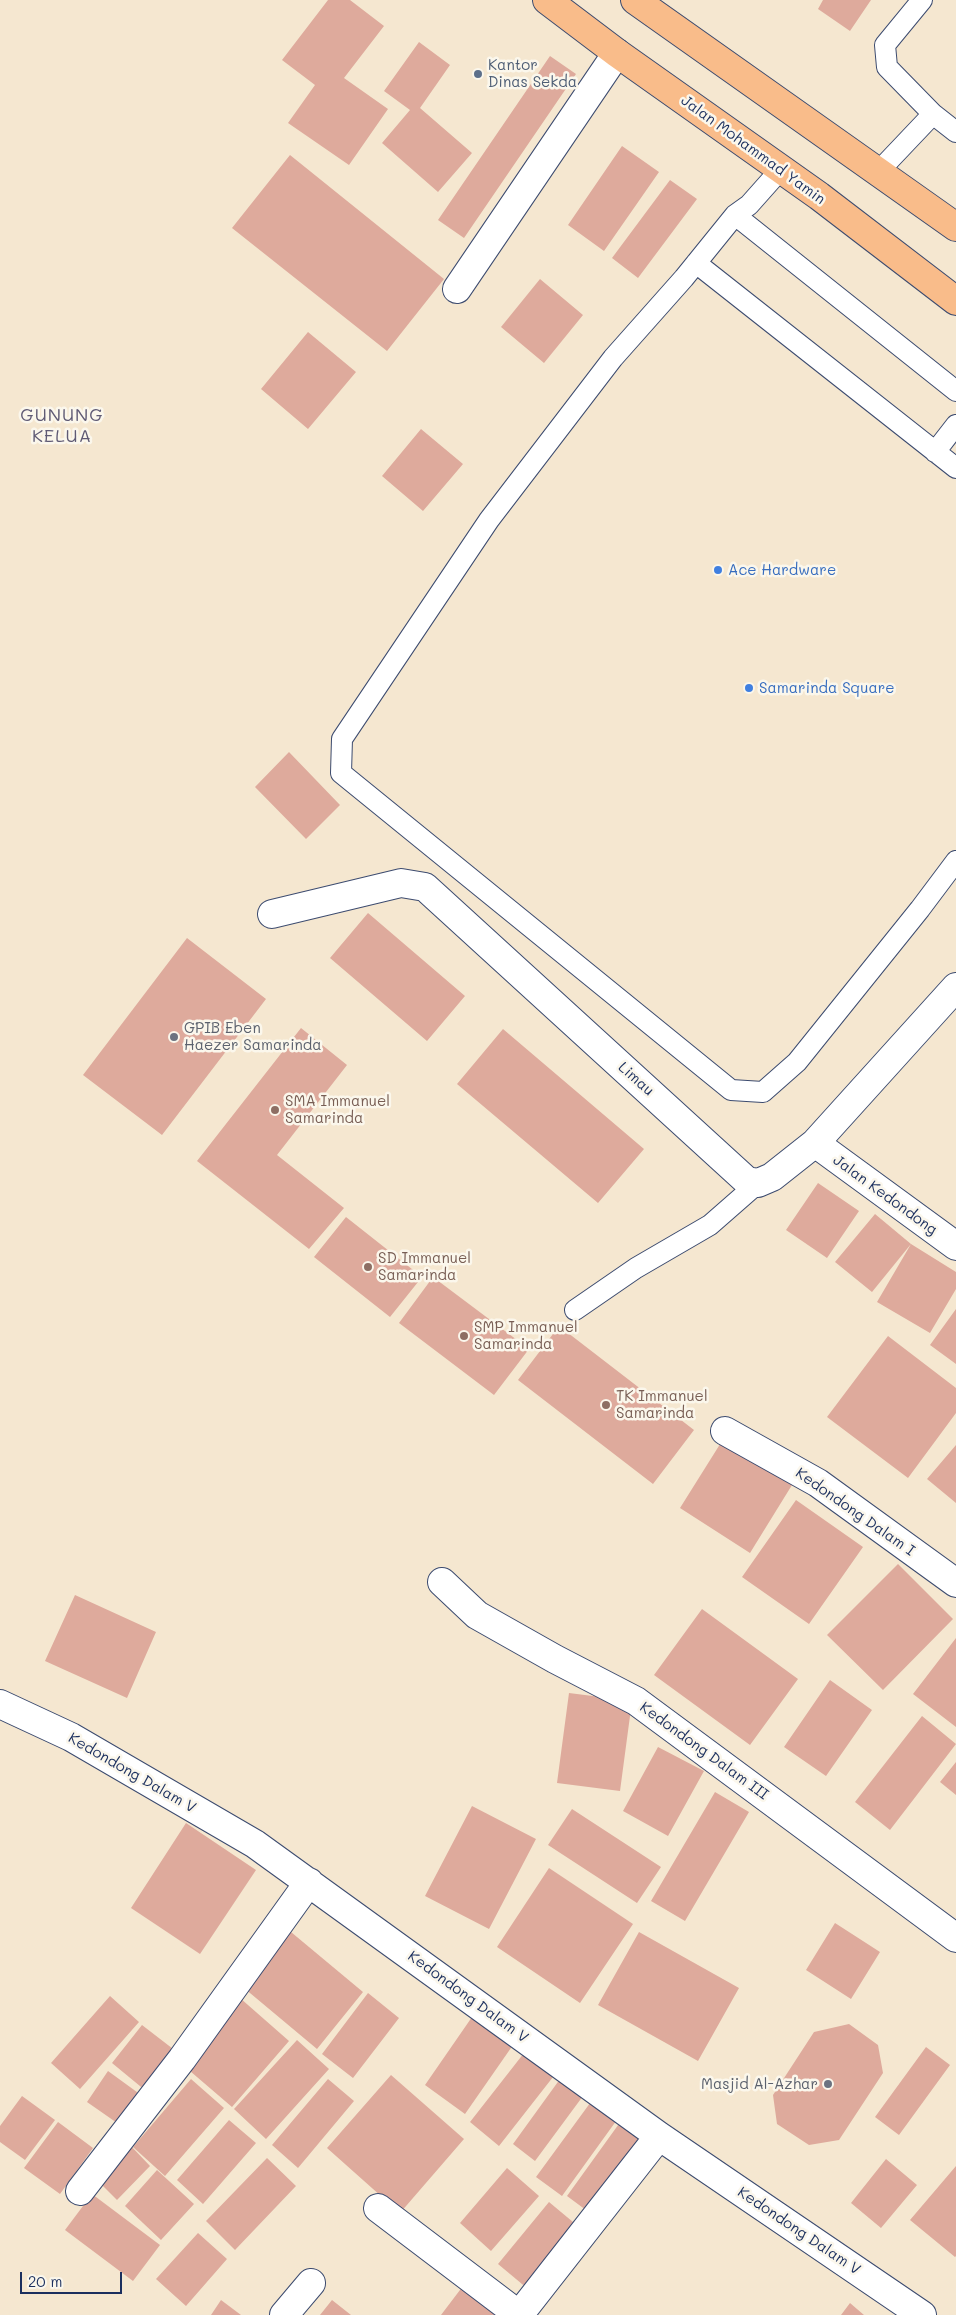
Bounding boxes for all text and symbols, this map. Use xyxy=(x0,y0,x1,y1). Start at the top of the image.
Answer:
place label: Kantor Dinas Sekda xyxy=(488,56,577,91)
marker: Kantor Dinas Sekda xyxy=(472,68,484,80)
street label: Jalan Mohammad Yamin xyxy=(677,92,829,208)
district label: GUNUNG KELUA xyxy=(20,404,104,446)
place label: Ace Hardware xyxy=(728,561,836,579)
marker: Ace Hardware xyxy=(712,564,724,576)
place label: Samarinda Square xyxy=(759,679,895,697)
marker: Samarinda Square xyxy=(743,682,755,694)
place label: GPIB Eben Haezer Samarinda xyxy=(184,1019,322,1054)
marker: GPIB Eben Haezer Samarinda xyxy=(168,1031,180,1043)
street label: Limau xyxy=(614,1058,658,1100)
place label: SMA Immanuel Samarinda xyxy=(285,1092,390,1127)
marker: SMA Immanuel Samarinda xyxy=(269,1104,281,1116)
street label: Jalan Kedondong xyxy=(829,1151,941,1239)
place label: SD Immanuel Samarinda xyxy=(378,1249,471,1284)
marker: SD Immanuel Samarinda xyxy=(362,1261,374,1273)
place label: SMP Immanuel Samarinda xyxy=(474,1318,578,1353)
marker: SMP Immanuel Samarinda xyxy=(458,1330,470,1342)
place label: TK Immanuel Samarinda xyxy=(616,1387,708,1422)
marker: TK Immanuel Samarinda xyxy=(600,1399,612,1411)
street label: Kedondong Dalam I xyxy=(792,1464,918,1560)
street label: Kedondong Dalam III xyxy=(636,1698,772,1804)
street label: Kedondong Dalam V xyxy=(65,1729,199,1817)
street label: Kedondong Dalam V xyxy=(404,1947,532,2047)
place label: Masjid Al-Azhar xyxy=(701,2075,818,2093)
marker: Masjid Al-Azhar xyxy=(822,2078,834,2090)
street label: Kedondong Dalam V xyxy=(734,2183,864,2279)
scale bar xyxy=(22,2262,125,2294)
text: 20 m xyxy=(28,2271,62,2291)

